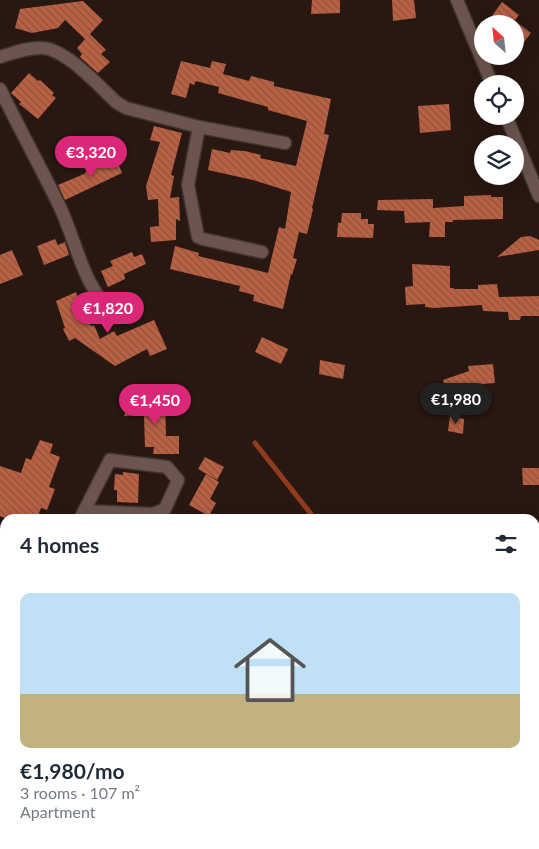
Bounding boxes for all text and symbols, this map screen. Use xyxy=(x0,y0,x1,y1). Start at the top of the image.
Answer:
north arrow xyxy=(474,15,524,65)
map controls xyxy=(474,15,524,185)
button: locate xyxy=(474,75,524,125)
button: layers xyxy=(474,135,524,185)
pin: €3,320 xyxy=(50,136,132,178)
text: €3,320 xyxy=(66,142,116,161)
pin: €1,820 xyxy=(67,292,149,334)
text: €1,820 xyxy=(83,298,133,317)
pin: €1,980 xyxy=(415,382,497,425)
pin: €1,450 xyxy=(114,384,196,426)
text: €1,980 xyxy=(431,389,481,408)
text: €1,450 xyxy=(130,390,180,409)
icon: filters xyxy=(492,530,520,558)
text: 4 homes xyxy=(20,532,99,557)
icon: home xyxy=(225,625,315,715)
text: €1,980/mo xyxy=(20,758,125,783)
text: 3 rooms · 107 m² xyxy=(20,783,140,802)
text: Apartment xyxy=(20,802,95,821)

